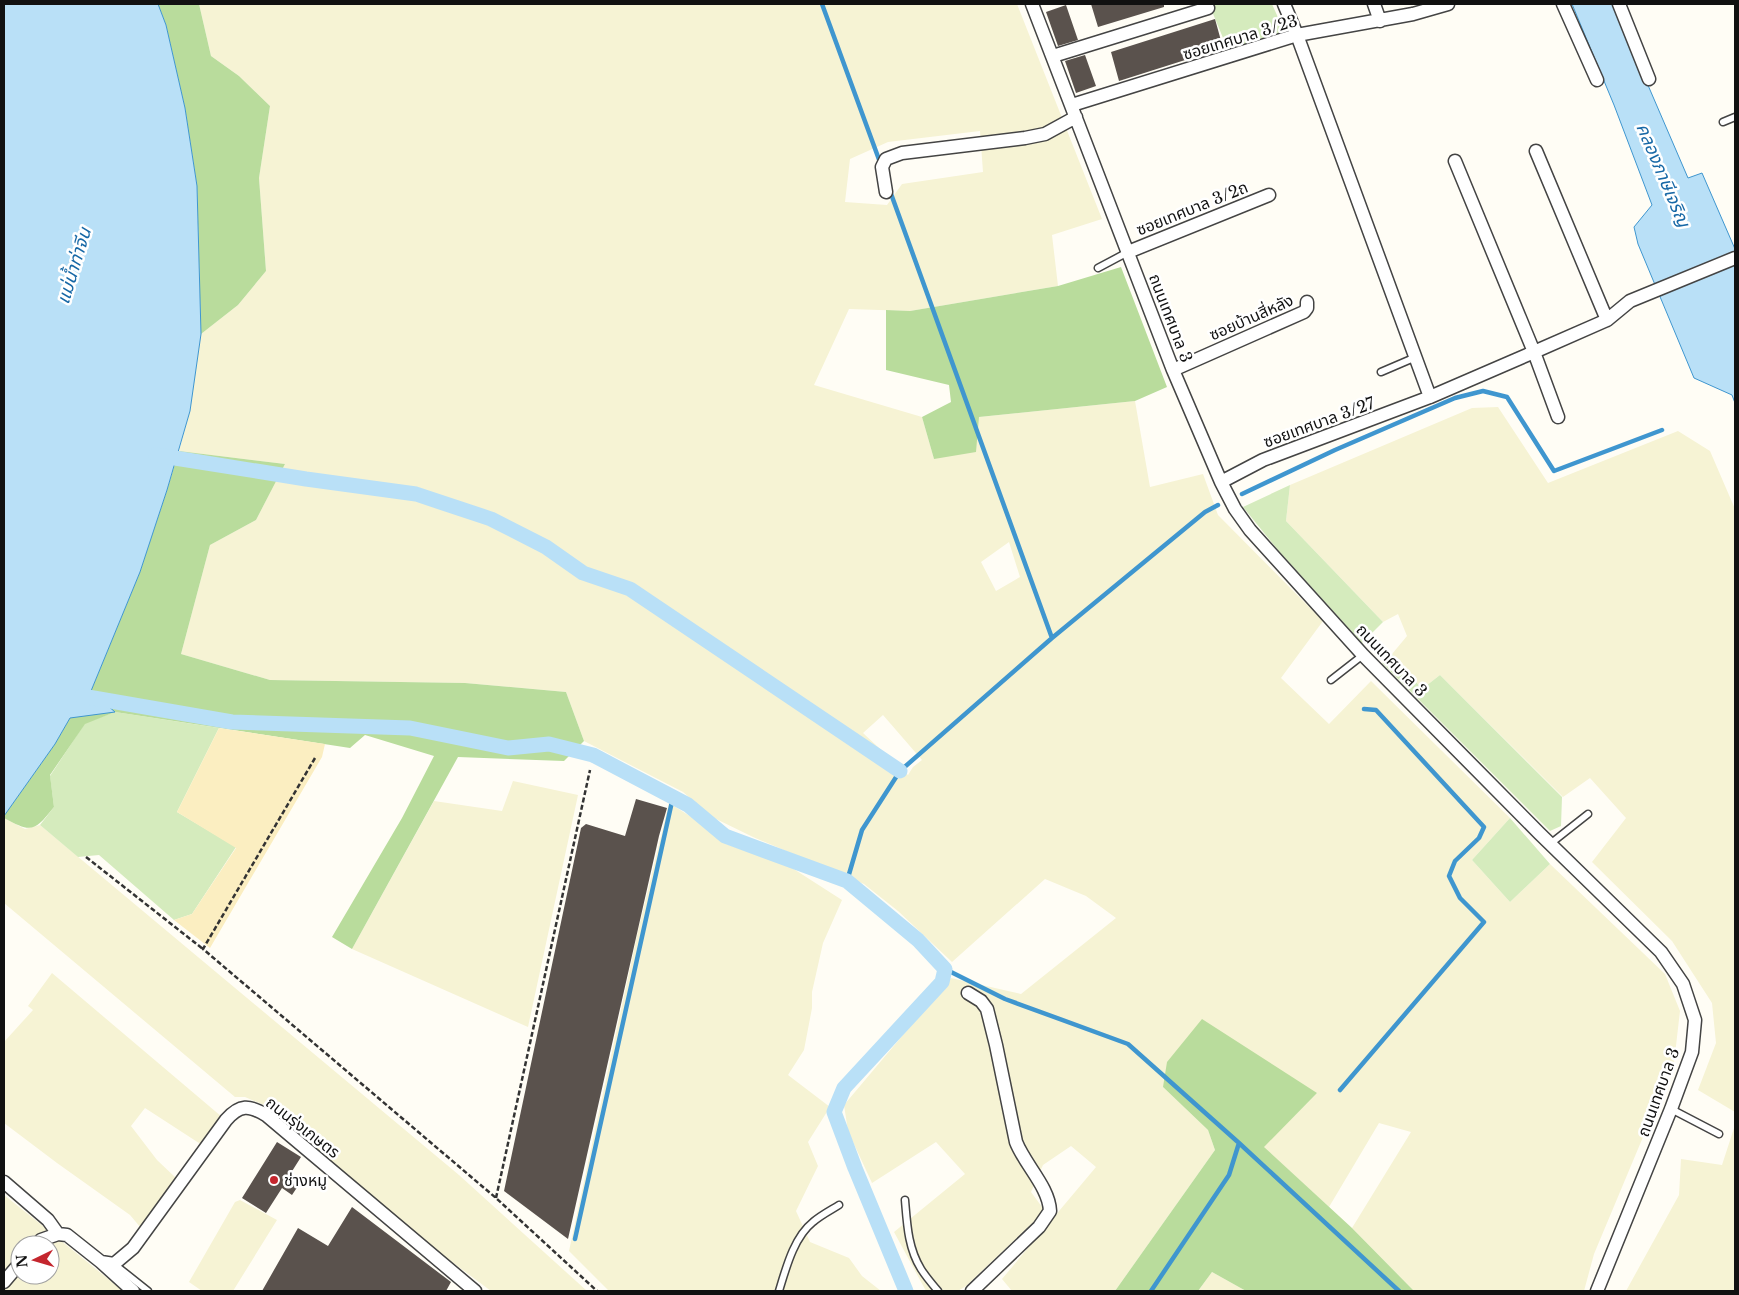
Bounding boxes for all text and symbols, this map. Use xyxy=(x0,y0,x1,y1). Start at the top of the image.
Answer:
street label: ซอยเทศบาล 3/23 xyxy=(1180,10,1300,64)
water label: คลองภาษีเจริญ xyxy=(1631,120,1695,232)
street label: ซอยเทศบาล 3/2ถ xyxy=(1133,176,1251,240)
water label: แม่น้ำท่าจีน xyxy=(50,224,96,307)
street label: ถนนเทศบาล 3 xyxy=(1145,271,1197,365)
street label: ซอยบ้านสี่หลัง xyxy=(1205,289,1296,344)
street label: ซอยเทศบาล 3/27 xyxy=(1261,392,1378,451)
street label: ถนนเทศบาล 3 xyxy=(1352,619,1432,701)
street label: ถนนเทศบาล 3 xyxy=(1633,1045,1683,1139)
street label: ถนนรุ่งเกษตร xyxy=(262,1092,344,1162)
place label: ช่างหมู xyxy=(284,1170,327,1190)
marker: ช่างหมู xyxy=(268,1174,280,1186)
north arrow xyxy=(10,1235,60,1285)
text: N xyxy=(13,1254,32,1268)

